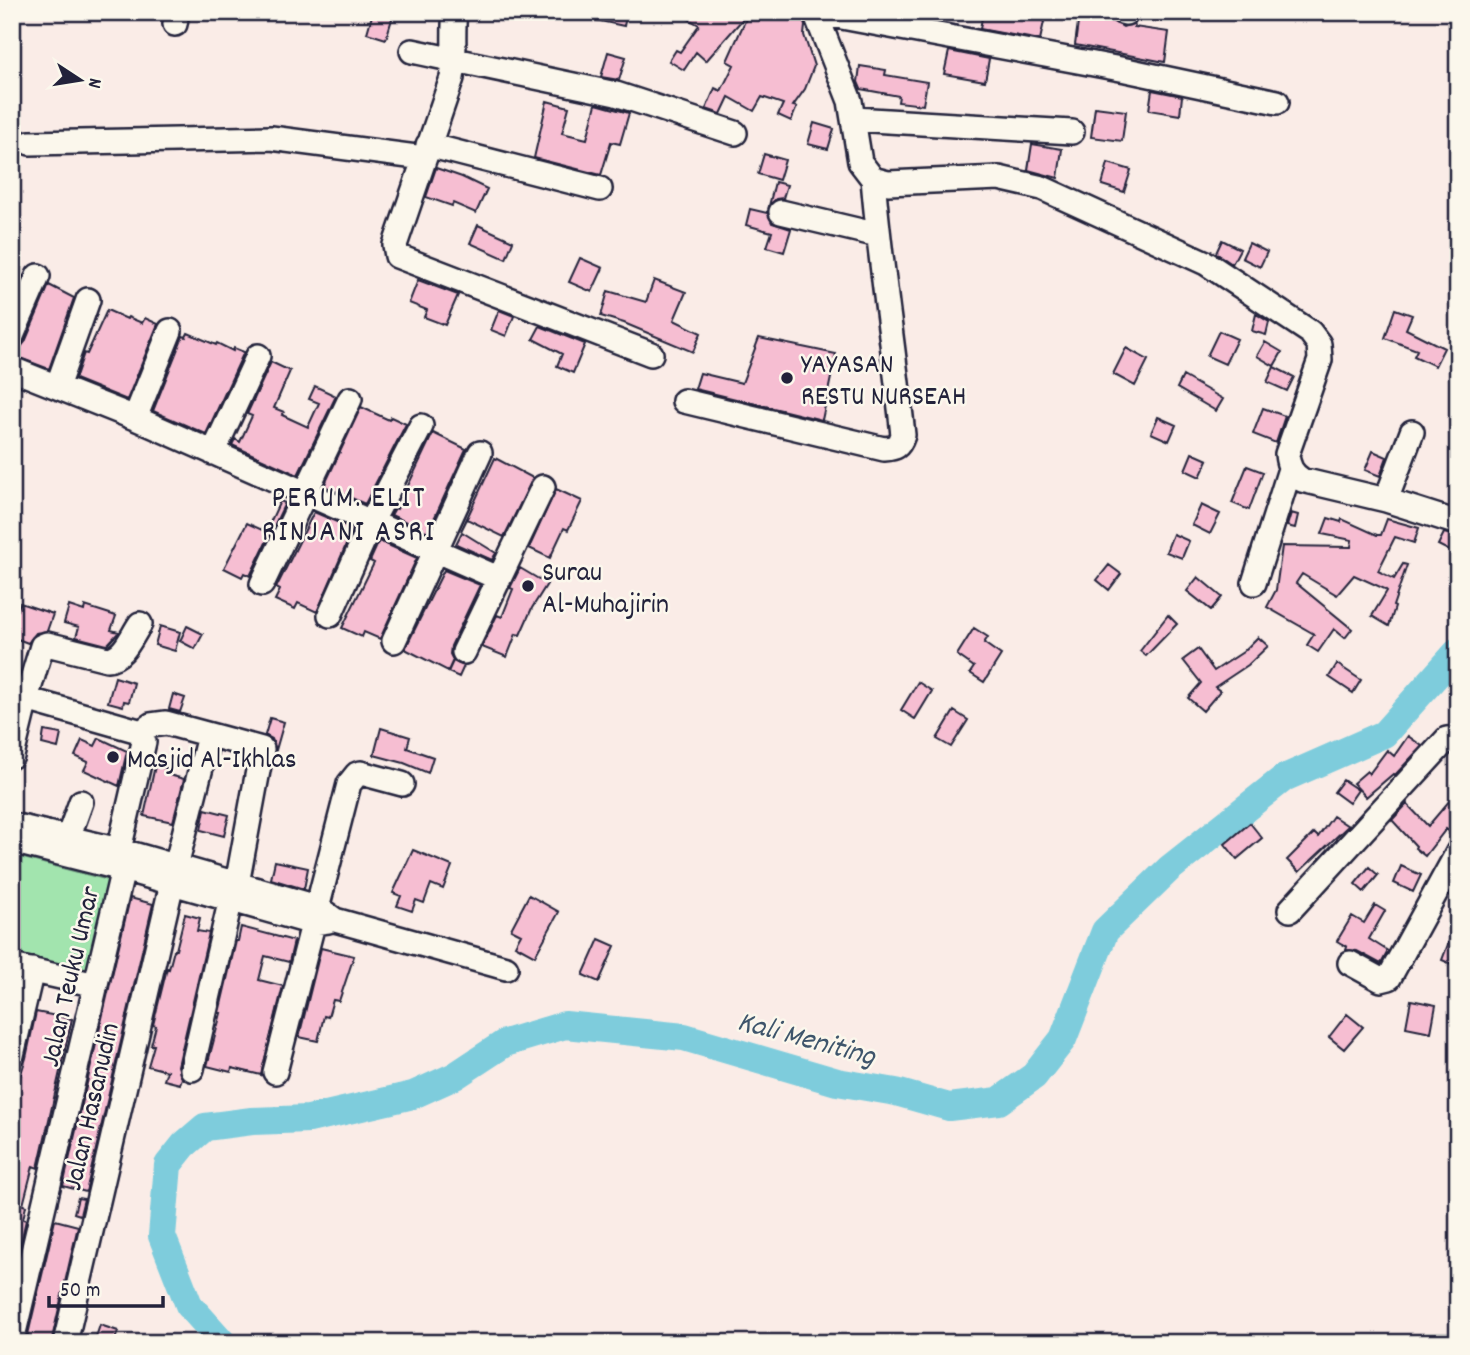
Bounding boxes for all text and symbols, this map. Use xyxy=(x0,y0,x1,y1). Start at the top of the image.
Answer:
north arrow xyxy=(46,46,116,116)
text: N xyxy=(79,75,107,90)
place label: YAYASAN RESTU NURSEAH xyxy=(801,347,966,419)
marker: YAYASAN RESTU NURSEAH xyxy=(779,370,795,386)
district label: PERUM. ELIT RINJANI ASRI xyxy=(262,479,436,556)
place label: Surau Al-Muhajirin xyxy=(542,555,669,627)
marker: Surau Al-Muhajirin xyxy=(520,578,536,594)
place label: Masjid Al-Ikhlas xyxy=(127,742,296,782)
marker: Masjid Al-Ikhlas xyxy=(105,749,121,765)
street label: Jalan Teuku Umar xyxy=(33,882,113,1071)
water label: Kali Meniting xyxy=(732,1002,880,1081)
street label: Jalan Hasanudin xyxy=(55,1019,133,1195)
scale bar xyxy=(49,1264,163,1308)
text: 50 m xyxy=(60,1277,100,1307)

